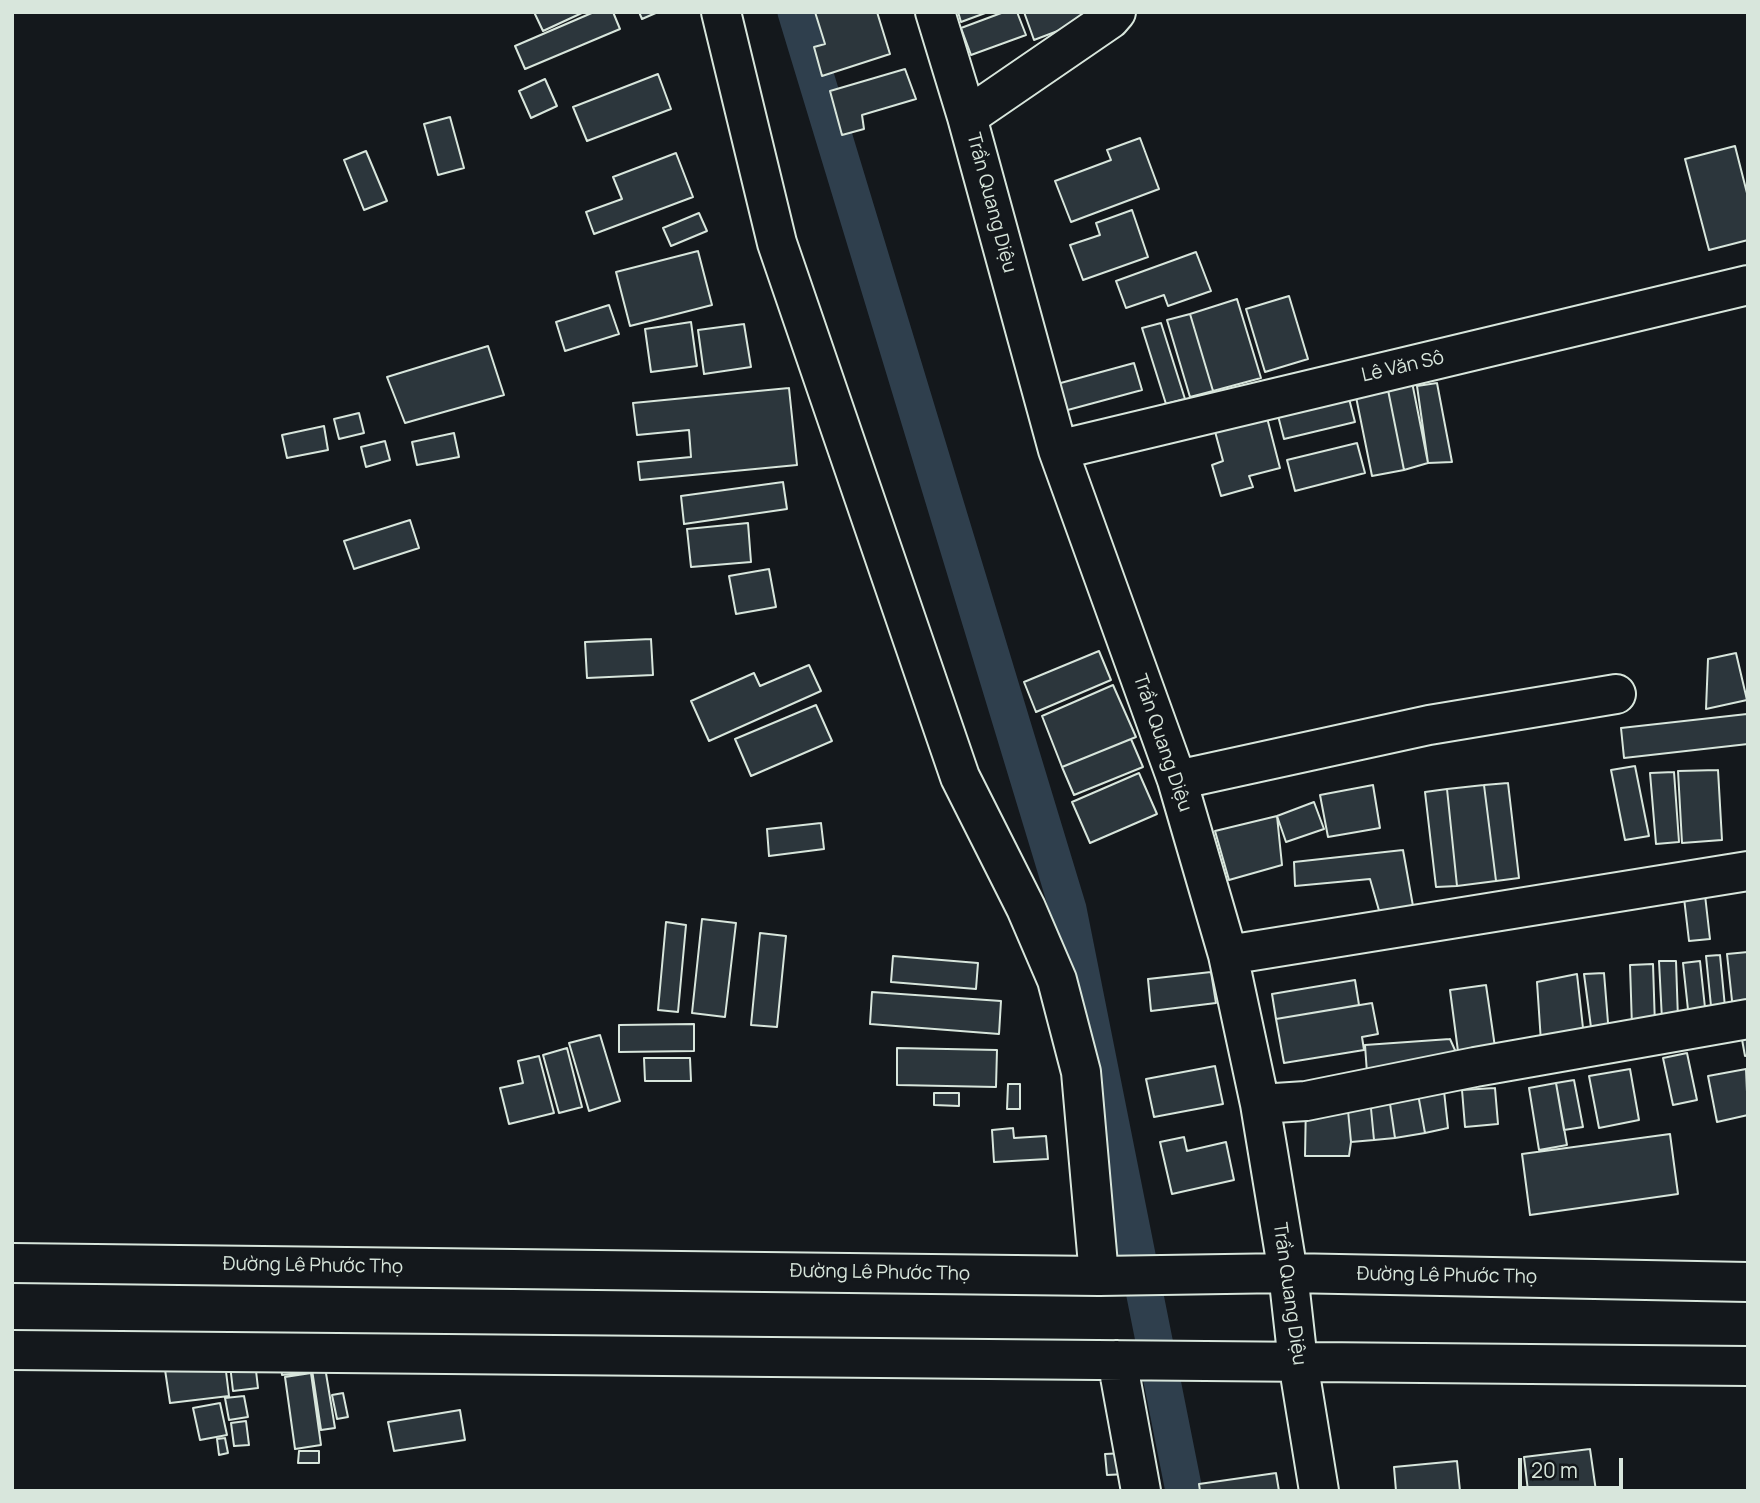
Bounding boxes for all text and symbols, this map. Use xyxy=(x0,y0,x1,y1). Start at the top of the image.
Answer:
street label: Trần Quang Diệu xyxy=(961,131,1021,275)
street label: Lê Văn Sô xyxy=(1360,346,1446,388)
street label: Trần Quang Diệu xyxy=(1128,671,1196,815)
street label: Trần Quang Diệu xyxy=(1268,1221,1310,1367)
street label: Đường Lê Phước Thọ xyxy=(223,1253,403,1279)
street label: Đường Lê Phước Thọ xyxy=(790,1260,970,1286)
street label: Đường Lê Phước Thọ xyxy=(1357,1263,1537,1289)
scale bar xyxy=(1522,1444,1627,1488)
text: 20 m xyxy=(1531,1456,1578,1484)

